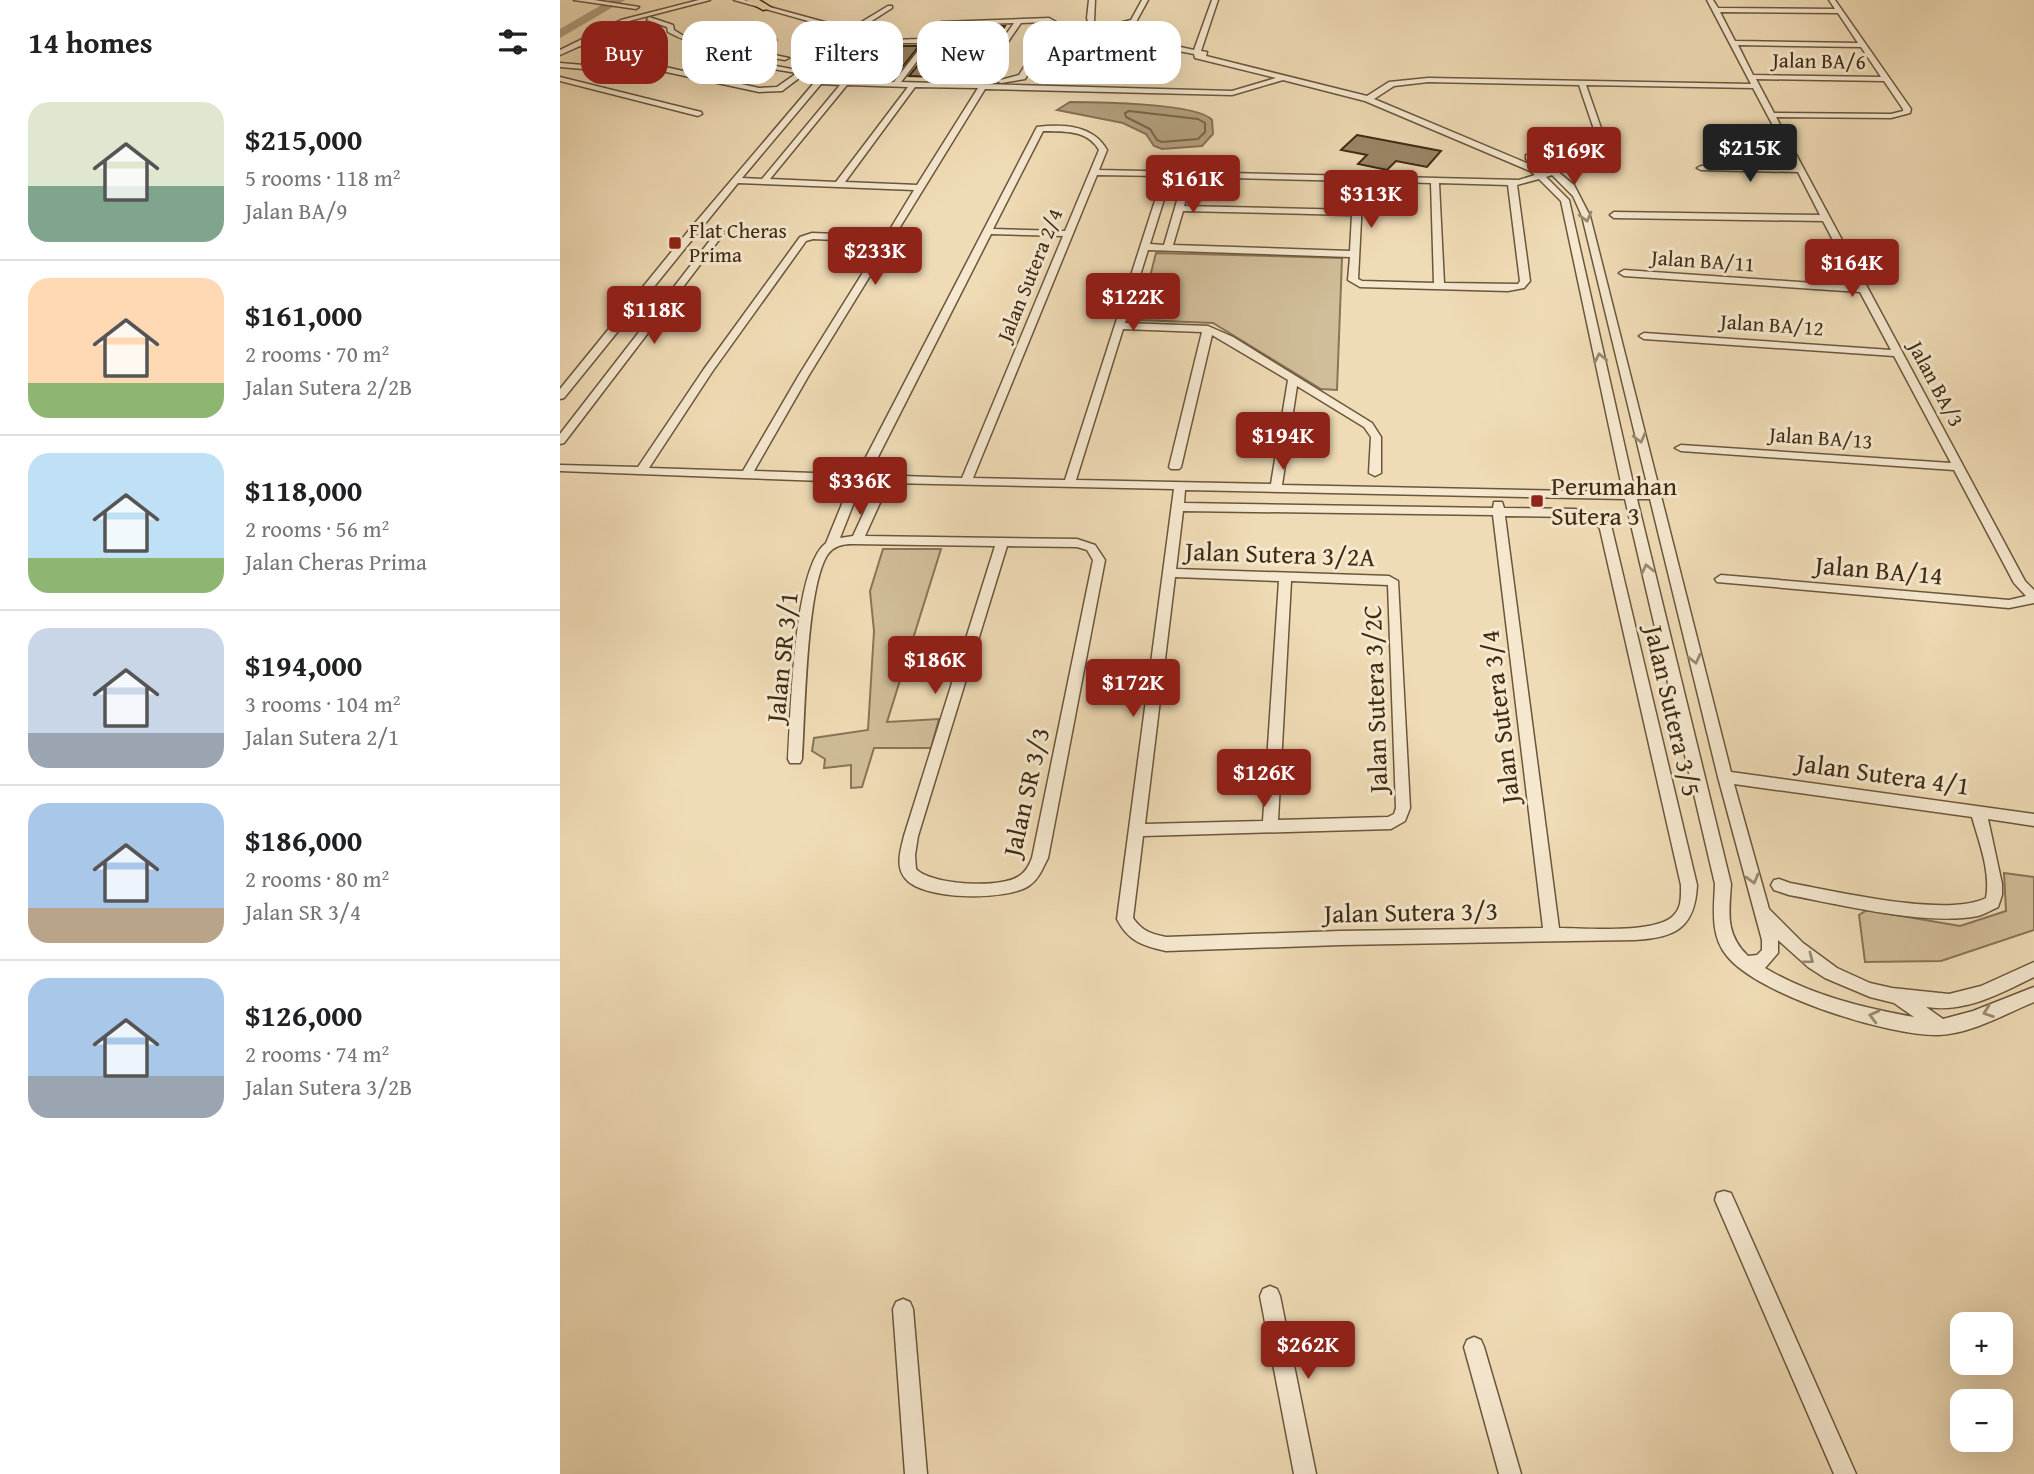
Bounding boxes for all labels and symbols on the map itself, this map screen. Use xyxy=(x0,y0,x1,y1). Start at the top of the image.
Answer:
street label: Jalan BA/6 xyxy=(1769,44,1866,77)
pin: $215K xyxy=(1701,124,1799,184)
pin: $169K xyxy=(1525,128,1623,187)
pin: $161K xyxy=(1144,156,1242,215)
pin: $313K xyxy=(1322,170,1420,230)
street label: Jalan Sutera 2/4 xyxy=(988,204,1070,349)
one-way arrow xyxy=(1578,211,1592,223)
place label: Flat Cheras Prima xyxy=(689,215,787,270)
pin: $233K xyxy=(826,228,924,287)
marker: Flat Cheras Prima xyxy=(667,235,683,251)
pin: $164K xyxy=(1803,240,1901,299)
street label: Jalan BA/11 xyxy=(1647,241,1756,280)
pin: $122K xyxy=(1084,274,1182,333)
pin: $118K xyxy=(605,286,703,346)
street label: Jalan BA/12 xyxy=(1716,305,1825,344)
street label: Jalan BA/3 xyxy=(1899,333,1972,432)
one-way arrow xyxy=(1594,352,1608,364)
pin: $194K xyxy=(1234,412,1332,472)
street label: Jalan BA/13 xyxy=(1765,418,1874,457)
one-way arrow xyxy=(1632,432,1646,444)
pin: $336K xyxy=(811,458,909,517)
place label: Perumahan Sutera 3 xyxy=(1551,466,1677,535)
marker: Perumahan Sutera 3 xyxy=(1529,493,1545,509)
street label: Jalan Sutera 3/2A xyxy=(1181,531,1376,576)
street label: Jalan BA/14 xyxy=(1810,544,1945,595)
one-way arrow xyxy=(1641,563,1655,575)
street label: Jalan SR 3/1 xyxy=(755,590,808,727)
street label: Jalan Sutera 3/2C xyxy=(1352,604,1397,797)
street label: Jalan Sutera 3/5 xyxy=(1634,619,1712,800)
street label: Jalan Sutera 3/4 xyxy=(1470,628,1530,809)
pin: $186K xyxy=(886,636,984,696)
one-way arrow xyxy=(1687,652,1701,664)
pin: $172K xyxy=(1084,660,1182,719)
street label: Jalan SR 3/3 xyxy=(991,724,1059,863)
street label: Jalan Sutera 4/1 xyxy=(1791,742,1972,805)
pin: $126K xyxy=(1215,750,1313,809)
one-way arrow xyxy=(1744,872,1759,884)
street label: Jalan Sutera 3/3 xyxy=(1321,890,1498,933)
one-way arrow xyxy=(1801,951,1814,963)
one-way arrow xyxy=(1982,1004,1995,1018)
one-way arrow xyxy=(1868,1010,1880,1024)
pin: $262K xyxy=(1259,1322,1357,1381)

